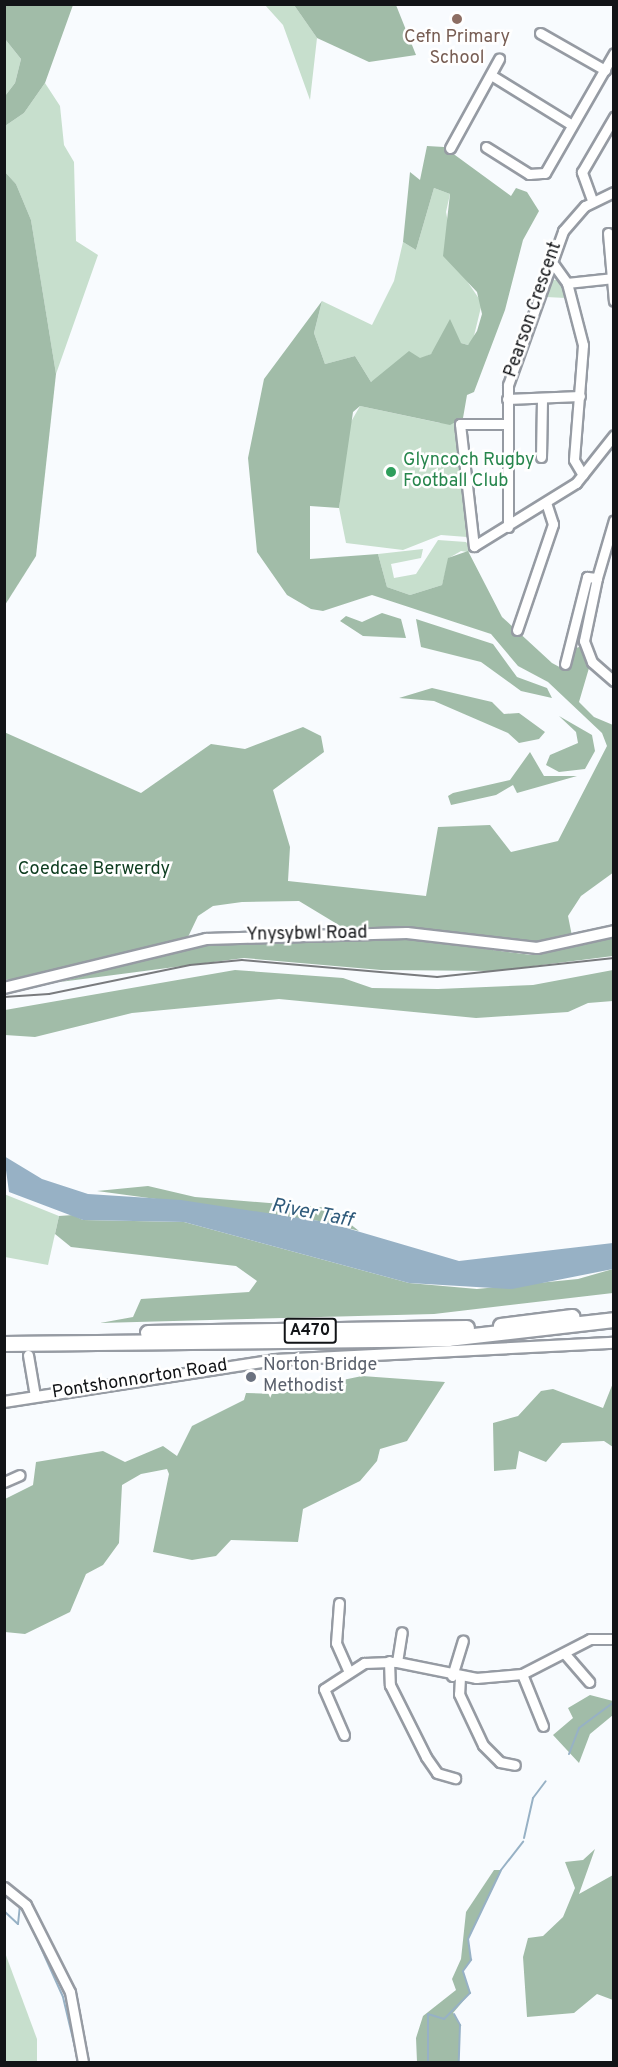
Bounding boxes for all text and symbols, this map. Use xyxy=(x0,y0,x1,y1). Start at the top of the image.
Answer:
marker: Cefn Primary School xyxy=(450,12,464,26)
place label: Cefn Primary School xyxy=(404,28,510,70)
street label: Pearson Crescent xyxy=(501,239,567,381)
place label: Glyncoch Rugby Football Club xyxy=(403,451,534,494)
marker: Glyncoch Rugby Football Club xyxy=(384,465,398,479)
park label: Coedcae Berwerdy xyxy=(18,859,170,881)
street label: Ynysybwl Road xyxy=(246,923,368,947)
water label: River Taff xyxy=(269,1194,355,1234)
road number: A470 xyxy=(283,1318,337,1344)
street label: Pontshonnorton Road xyxy=(51,1355,229,1405)
place label: Norton Bridge Methodist xyxy=(263,1356,377,1398)
marker: Norton Bridge Methodist xyxy=(244,1370,258,1384)

